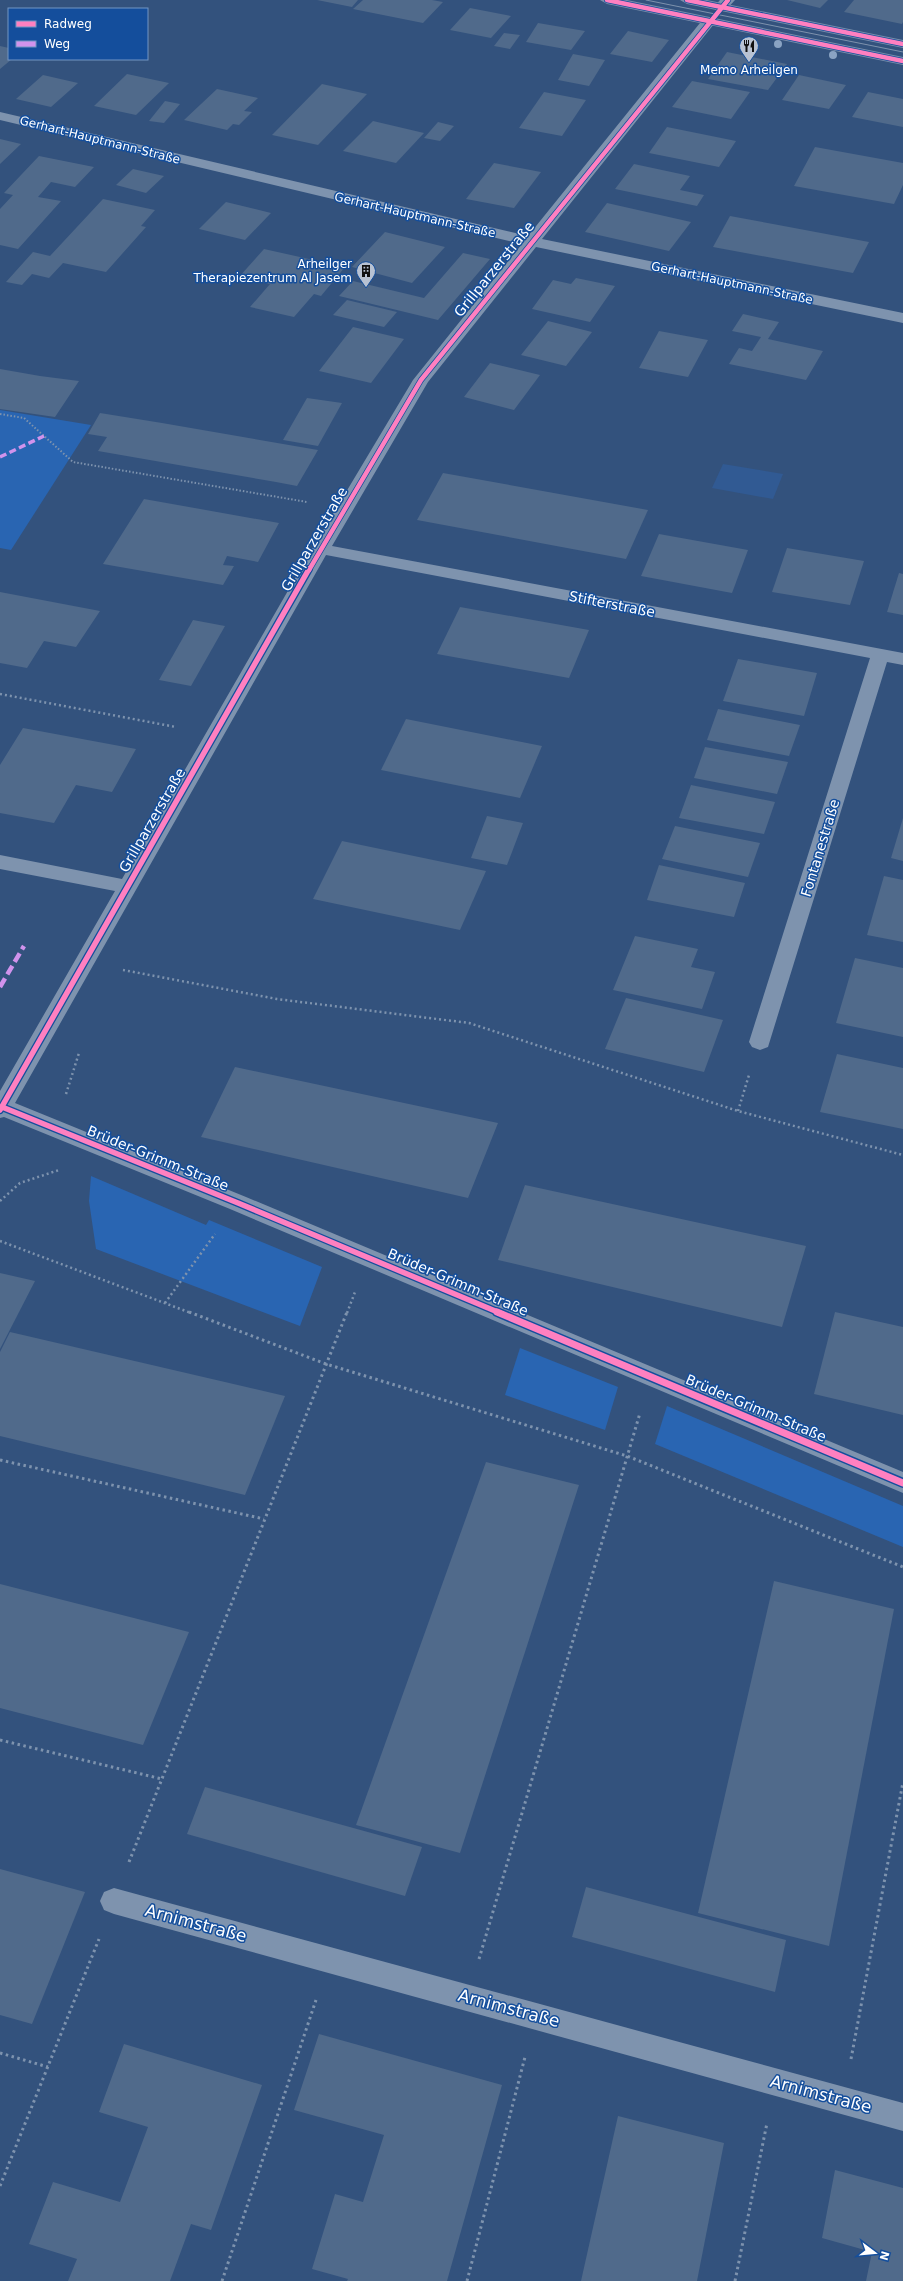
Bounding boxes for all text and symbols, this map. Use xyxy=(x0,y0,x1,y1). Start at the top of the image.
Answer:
legend xyxy=(8,8,148,60)
text: Radweg xyxy=(44,17,92,31)
restaurant icon: Memo Arheilgen xyxy=(738,35,760,63)
text: Weg xyxy=(44,37,70,51)
place label: Memo Arheilgen xyxy=(700,63,798,77)
street label: Gerhart-Hauptmann-Straße xyxy=(18,113,182,167)
street label: Gerhart-Hauptmann-Straße xyxy=(333,190,497,240)
street label: Grillparzerstraße xyxy=(451,218,537,320)
place label: Arheilger Therapiezentrum Al Jasem xyxy=(192,257,352,285)
street label: Gerhart-Hauptmann-Straße xyxy=(650,259,814,307)
building icon: Arheilger Therapiezentrum Al Jasem xyxy=(355,260,377,288)
street label: Grillparzerstraße xyxy=(278,484,350,594)
street label: Stifterstraße xyxy=(568,588,656,620)
street label: Grillparzerstraße xyxy=(116,765,188,875)
street label: Fontanestraße xyxy=(798,797,842,899)
street label: Brüder-Grimm-Straße xyxy=(85,1122,231,1194)
street label: Brüder-Grimm-Straße xyxy=(385,1245,531,1319)
street label: Brüder-Grimm-Straße xyxy=(683,1371,829,1445)
street label: Arnimstraße xyxy=(143,1900,249,1946)
street label: Arnimstraße xyxy=(456,1985,562,2031)
street label: Arnimstraße xyxy=(768,2071,874,2117)
north arrow xyxy=(855,2233,895,2273)
text: N xyxy=(877,2249,892,2262)

